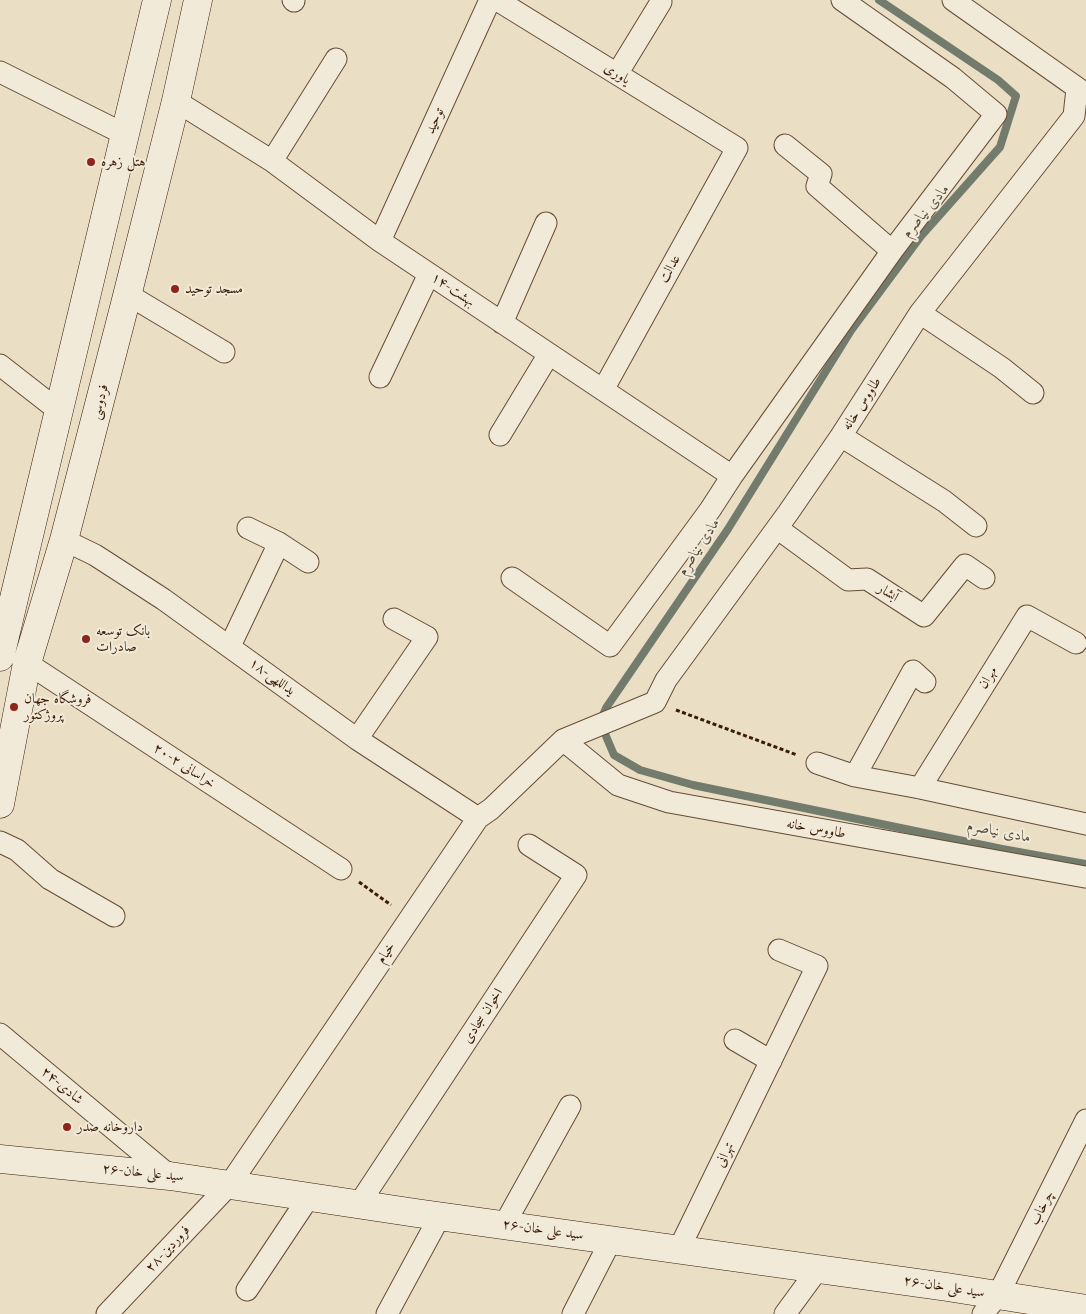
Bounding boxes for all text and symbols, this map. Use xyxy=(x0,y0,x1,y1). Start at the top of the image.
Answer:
street label: یاوری xyxy=(601,60,633,88)
street label: توحید xyxy=(422,105,448,137)
place label: هتل زهره xyxy=(101,154,146,170)
marker: هتل زهره xyxy=(85,156,97,168)
water label: مادی نیاصرم xyxy=(898,180,954,242)
street label: عدالت xyxy=(655,252,685,286)
street label: ۱۴-بهشت xyxy=(428,269,478,311)
place label: مسجد توحید xyxy=(185,281,243,297)
marker: مسجد توحید xyxy=(169,283,181,295)
street label: طاووس خانه xyxy=(839,374,885,434)
street label: فردوسی xyxy=(88,383,112,421)
water label: مادی نیاصرم xyxy=(674,515,724,579)
street label: آبشار xyxy=(874,580,902,606)
place label: بانک توسعه صادرات xyxy=(96,623,150,656)
marker: بانک توسعه صادرات xyxy=(80,633,92,645)
street label: ۱۸-یداللهی xyxy=(246,655,298,699)
street label: مهران xyxy=(975,664,1001,692)
place label: فروشگاه جهان پروژکتور xyxy=(24,691,91,724)
marker: فروشگاه جهان پروژکتور xyxy=(8,701,20,713)
street label: ۲۰-خراسانی ۲ xyxy=(150,740,218,792)
street label: طاووس خانه xyxy=(785,816,847,842)
water label: مادی نیاصرم xyxy=(965,817,1033,847)
street label: خیام xyxy=(373,939,399,967)
street label: اخوان سجادی xyxy=(459,985,507,1047)
street label: ۲۴-شادی xyxy=(38,1064,86,1108)
place label: داروخانه صدر xyxy=(77,1119,143,1135)
marker: داروخانه صدر xyxy=(61,1121,73,1133)
street label: تهرانی xyxy=(712,1140,738,1170)
street label: ۲۶-سید علی خان xyxy=(101,1160,185,1186)
street label: چرخاب xyxy=(1026,1188,1058,1228)
street label: ۲۶-سید علی خان xyxy=(501,1216,585,1244)
street label: ۲۸-فروردین xyxy=(142,1222,194,1276)
street label: ۲۶-سید علی خان xyxy=(902,1272,986,1302)

